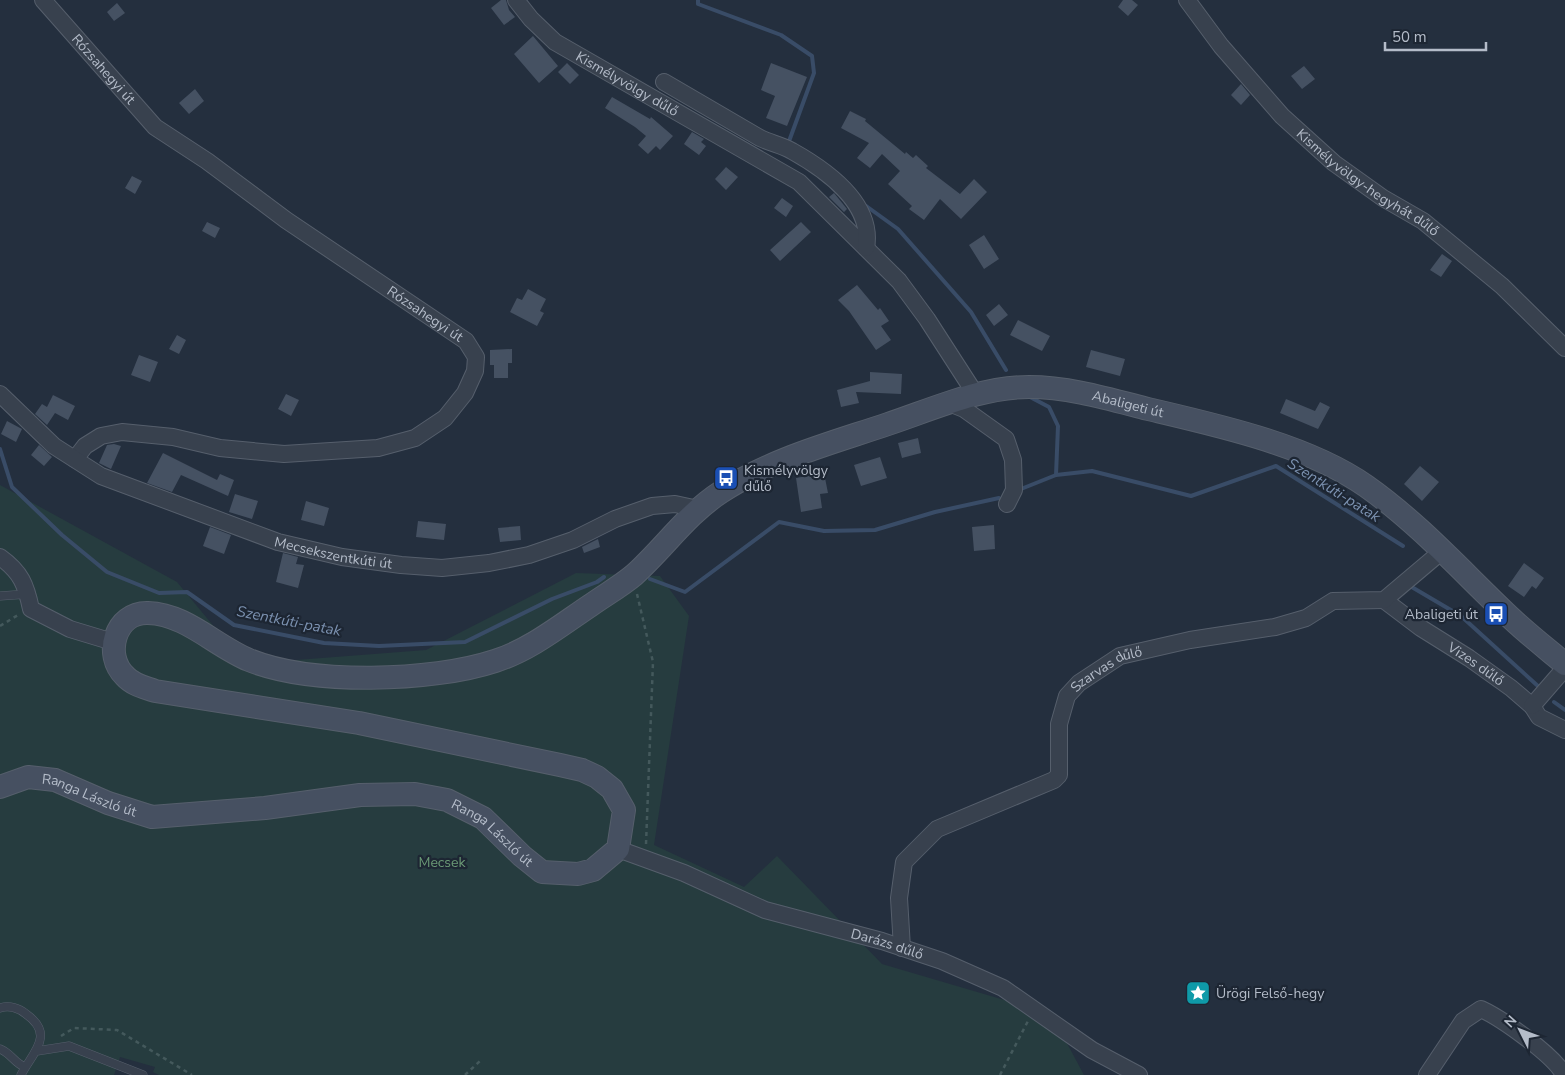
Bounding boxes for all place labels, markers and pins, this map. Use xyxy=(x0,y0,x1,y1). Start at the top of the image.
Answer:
place label: Kismélyvölgy dűlő xyxy=(744,461,829,496)
bus stop icon: Kismélyvölgy dűlő xyxy=(713,465,739,491)
bus stop icon: Abaligeti út xyxy=(1483,601,1509,627)
place label: Abaligeti út xyxy=(1405,605,1478,624)
place icon: Ürögi Felső-hegy xyxy=(1185,980,1211,1006)
place label: Ürögi Felső-hegy xyxy=(1216,984,1325,1003)

